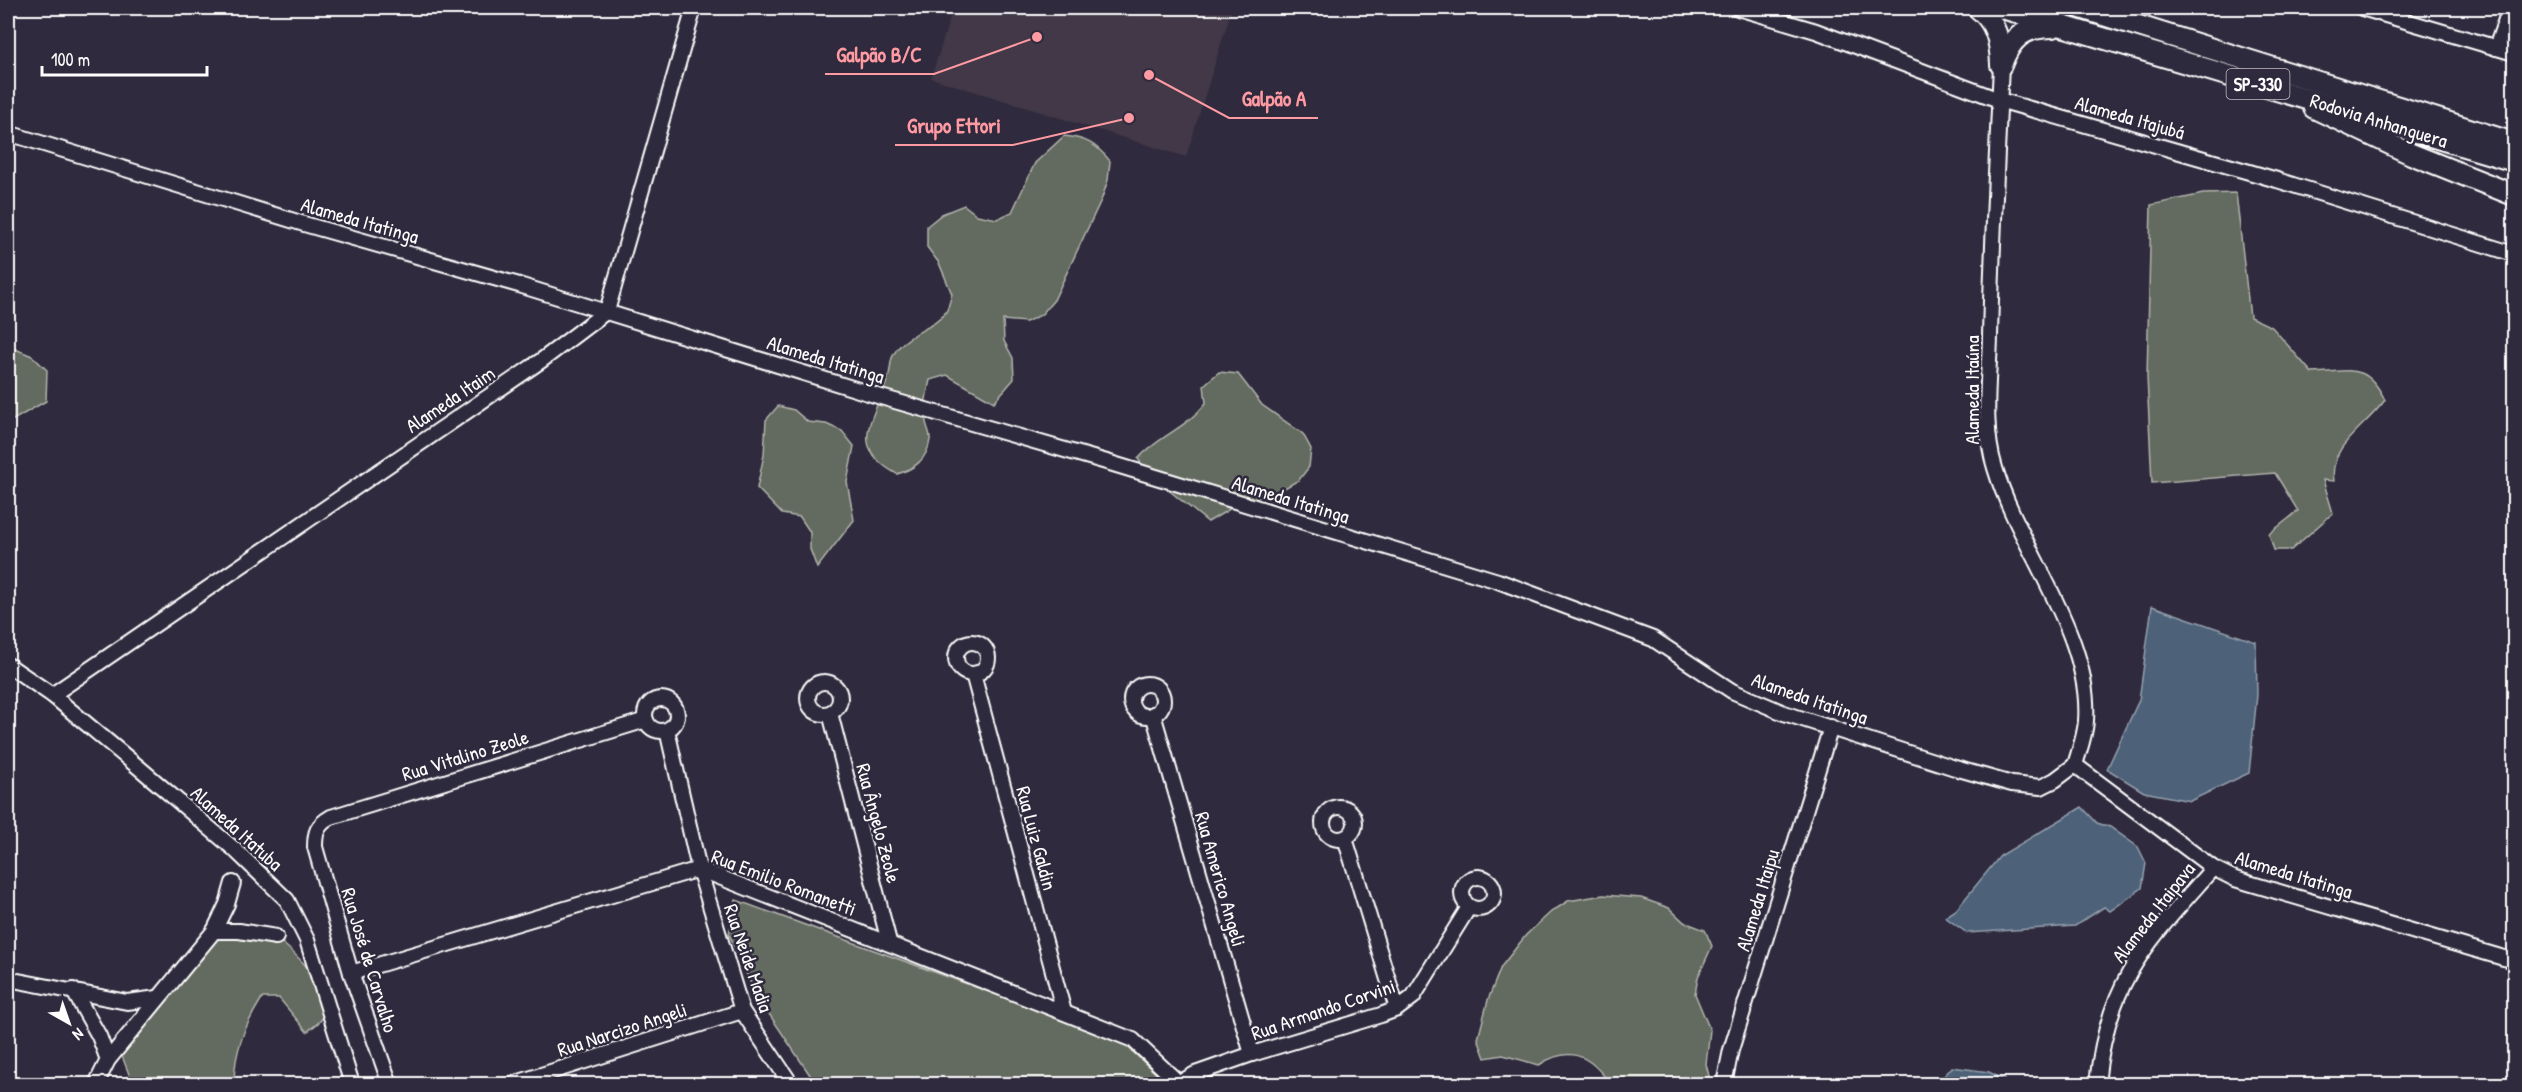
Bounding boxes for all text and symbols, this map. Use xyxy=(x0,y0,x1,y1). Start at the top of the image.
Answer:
callout: Galpão B/C xyxy=(825,35,934,74)
scale bar xyxy=(42,39,207,77)
text: Galpão B/C xyxy=(836,40,922,70)
text: 100 m xyxy=(51,47,90,72)
road number: SP-330 xyxy=(2226,69,2290,99)
callout: Galpão A xyxy=(1229,79,1318,118)
text: Galpão A xyxy=(1242,84,1307,114)
street label: Rodovia Anhanguera xyxy=(2307,86,2451,154)
street label: Alameda Itajubá xyxy=(2072,88,2188,146)
callout: Grupo Ettori xyxy=(895,106,1013,145)
text: Grupo Ettori xyxy=(907,111,1001,141)
street label: Alameda Itatinga xyxy=(298,190,422,250)
street label: Alameda Itatinga xyxy=(764,328,888,390)
street label: Alameda Itaúna xyxy=(1958,335,1985,445)
street label: Alameda Itaim xyxy=(400,359,500,439)
street label: Alameda Itatinga xyxy=(1229,468,1353,530)
street label: Alameda Itatinga xyxy=(1748,665,1872,731)
street label: Rua Vitalino Zeole xyxy=(398,723,532,787)
street label: Rua Ângelo Zeole xyxy=(850,760,908,886)
street label: Alameda Itatuba xyxy=(185,779,289,877)
street label: Rua Luiz Galdin xyxy=(1010,783,1064,893)
street label: Rua Americo Angeli xyxy=(1189,809,1253,949)
street label: Rua Emilio Romanetti xyxy=(708,842,860,922)
street label: Alameda Itatinga xyxy=(2232,843,2356,905)
street label: Alameda Itaipu xyxy=(1729,846,1785,954)
street label: Alameda Itaipava xyxy=(2105,856,2201,968)
street label: Rua José de Carvalho xyxy=(335,884,405,1036)
street label: Rua Neide Madia xyxy=(718,900,780,1016)
street label: Rua Armando Corvini xyxy=(1247,972,1399,1046)
north arrow xyxy=(39,993,99,1053)
street label: Rua Narcizo Angeli xyxy=(554,995,690,1063)
text: N xyxy=(68,1023,89,1046)

